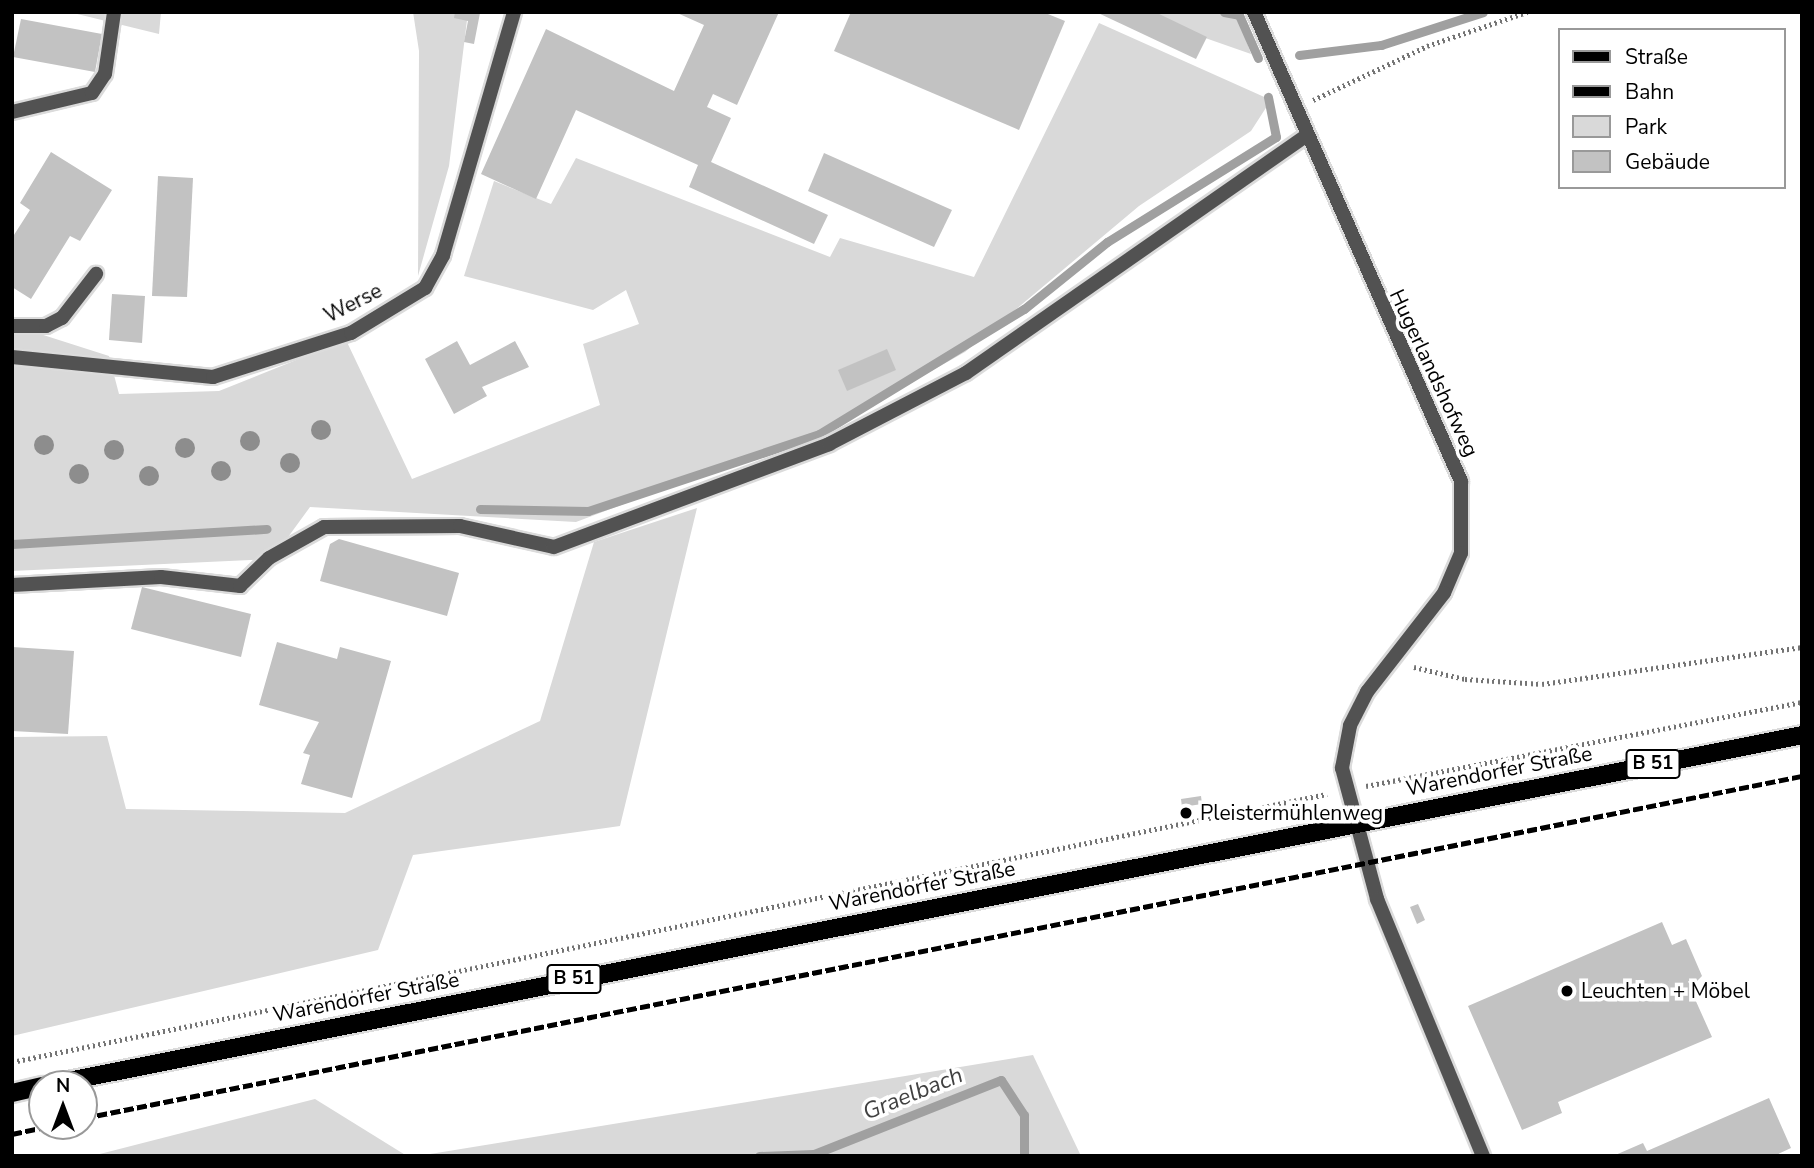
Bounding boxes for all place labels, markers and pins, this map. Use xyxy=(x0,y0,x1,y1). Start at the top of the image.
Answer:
place label: Pleistermühlenweg xyxy=(1200,800,1383,826)
marker: Pleistermühlenweg xyxy=(1178,805,1194,821)
place label: Leuchten + Möbel xyxy=(1581,978,1750,1004)
marker: Leuchten + Möbel xyxy=(1559,983,1575,999)

